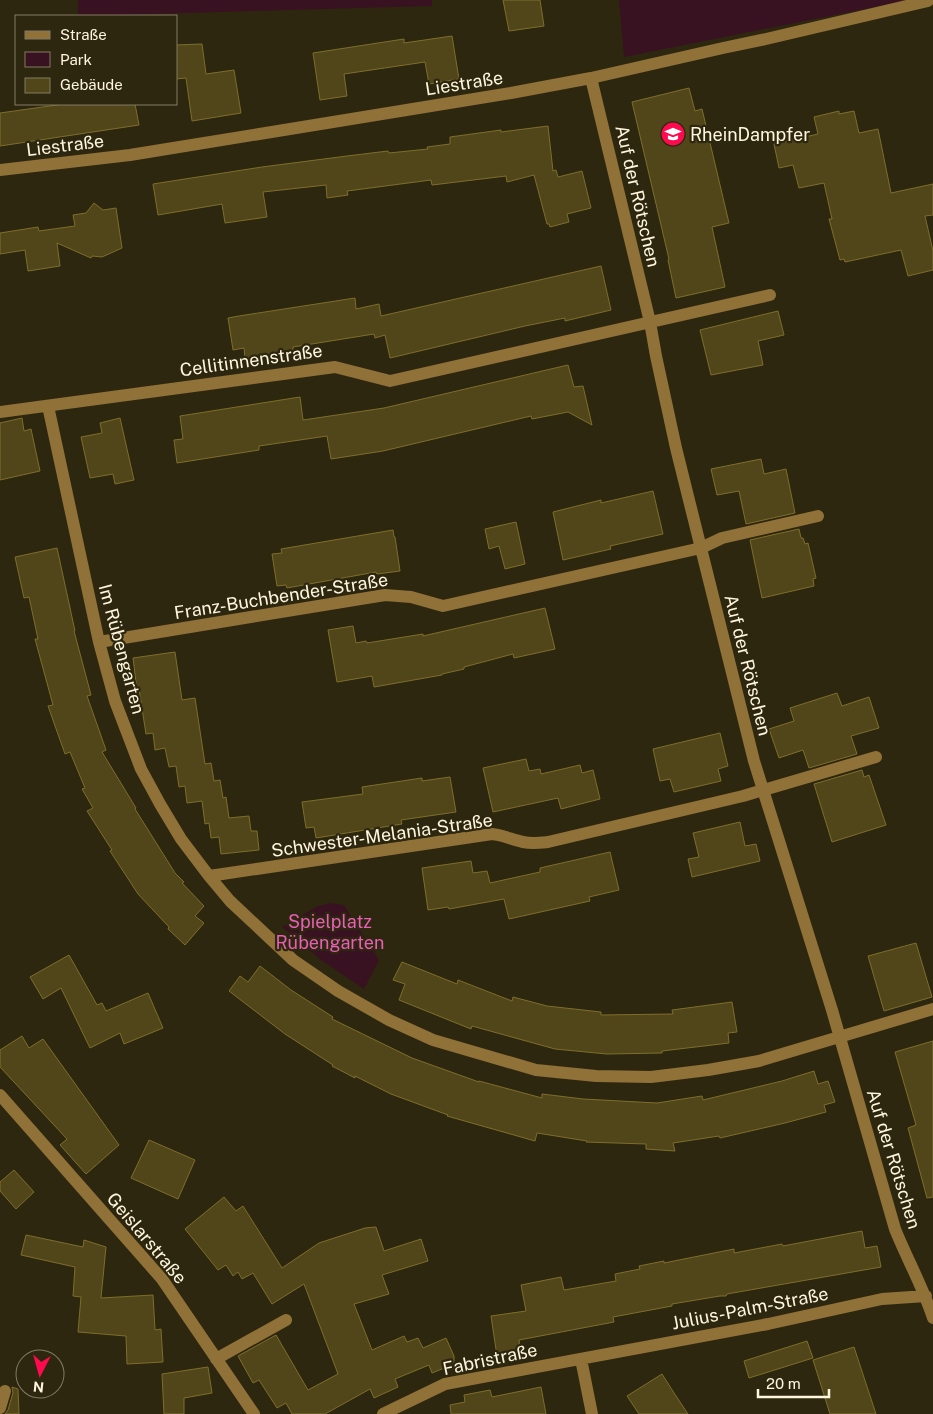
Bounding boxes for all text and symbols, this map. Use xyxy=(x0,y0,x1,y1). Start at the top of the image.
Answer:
legend xyxy=(15,15,178,105)
text: Straße xyxy=(60,26,107,43)
text: Park xyxy=(60,51,92,68)
street label: Liestraße xyxy=(424,66,504,100)
text: Gebäude xyxy=(60,76,123,93)
school or university icon: RheinDampfer xyxy=(660,121,686,147)
street label: Auf der Rötschen xyxy=(611,123,665,269)
place label: RheinDampfer xyxy=(690,124,810,145)
street label: Liestraße xyxy=(25,130,105,160)
street label: Cellitinnenstraße xyxy=(178,340,324,380)
street label: Franz-Buchbender-Straße xyxy=(173,569,389,623)
street label: Im Rübengarten xyxy=(95,582,149,716)
street label: Auf der Rötschen xyxy=(720,592,776,738)
street label: Schwester-Melania-Straße xyxy=(270,809,494,861)
park label: Spielplatz Rübengarten xyxy=(276,911,384,953)
street label: Auf der Rötschen xyxy=(863,1087,925,1231)
street label: Geislarstraße xyxy=(103,1188,191,1288)
street label: Julius-Palm-Straße xyxy=(670,1283,830,1333)
street label: Fabristraße xyxy=(441,1339,539,1379)
north arrow xyxy=(15,1349,65,1399)
scale bar xyxy=(758,1366,829,1398)
text: 20 m xyxy=(766,1375,801,1392)
text: N xyxy=(32,1378,45,1395)

